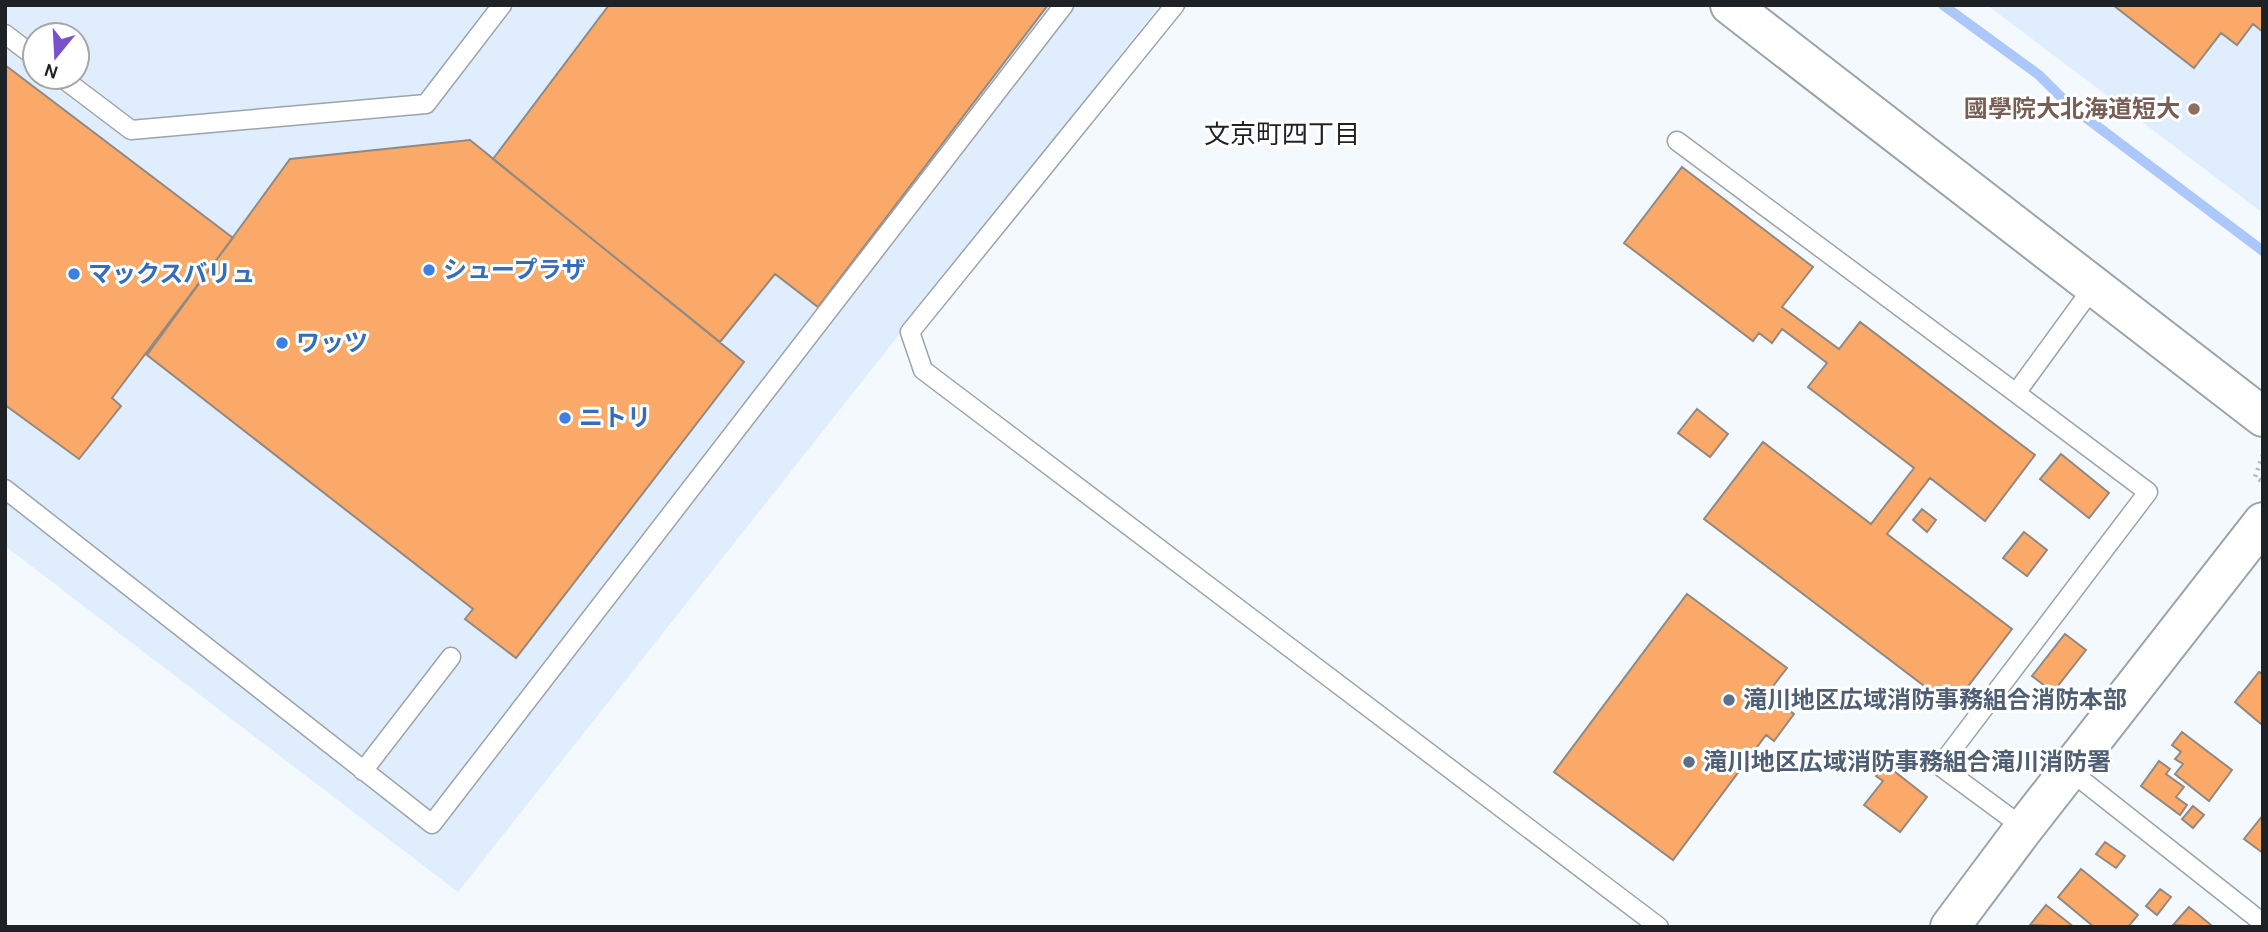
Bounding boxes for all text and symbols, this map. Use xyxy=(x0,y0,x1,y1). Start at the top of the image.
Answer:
north arrow xyxy=(21,21,91,91)
text: N xyxy=(41,59,61,84)
place label: 國學院大北海道短大 xyxy=(1964,95,2180,123)
marker: 國學院大北海道短大 xyxy=(2186,101,2202,117)
district label: 文京町四丁目 xyxy=(1204,119,1360,150)
place label: シュープラザ xyxy=(443,256,586,284)
place label: マックスバリュ xyxy=(88,260,255,288)
marker: シュープラザ xyxy=(421,262,437,278)
marker: マックスバリュ xyxy=(66,266,82,282)
place label: ワッツ xyxy=(296,329,368,357)
marker: ワッツ xyxy=(274,335,290,351)
place label: ニトリ xyxy=(579,404,651,432)
marker: ニトリ xyxy=(557,410,573,426)
place label: 滝川地区広域消防事務組合消防本部 xyxy=(1743,686,2127,714)
marker: 滝川地区広域消防事務組合消防本部 xyxy=(1721,692,1737,708)
place label: 滝川地区広域消防事務組合滝川消防署 xyxy=(1703,748,2111,776)
marker: 滝川地区広域消防事務組合滝川消防署 xyxy=(1681,754,1697,770)

